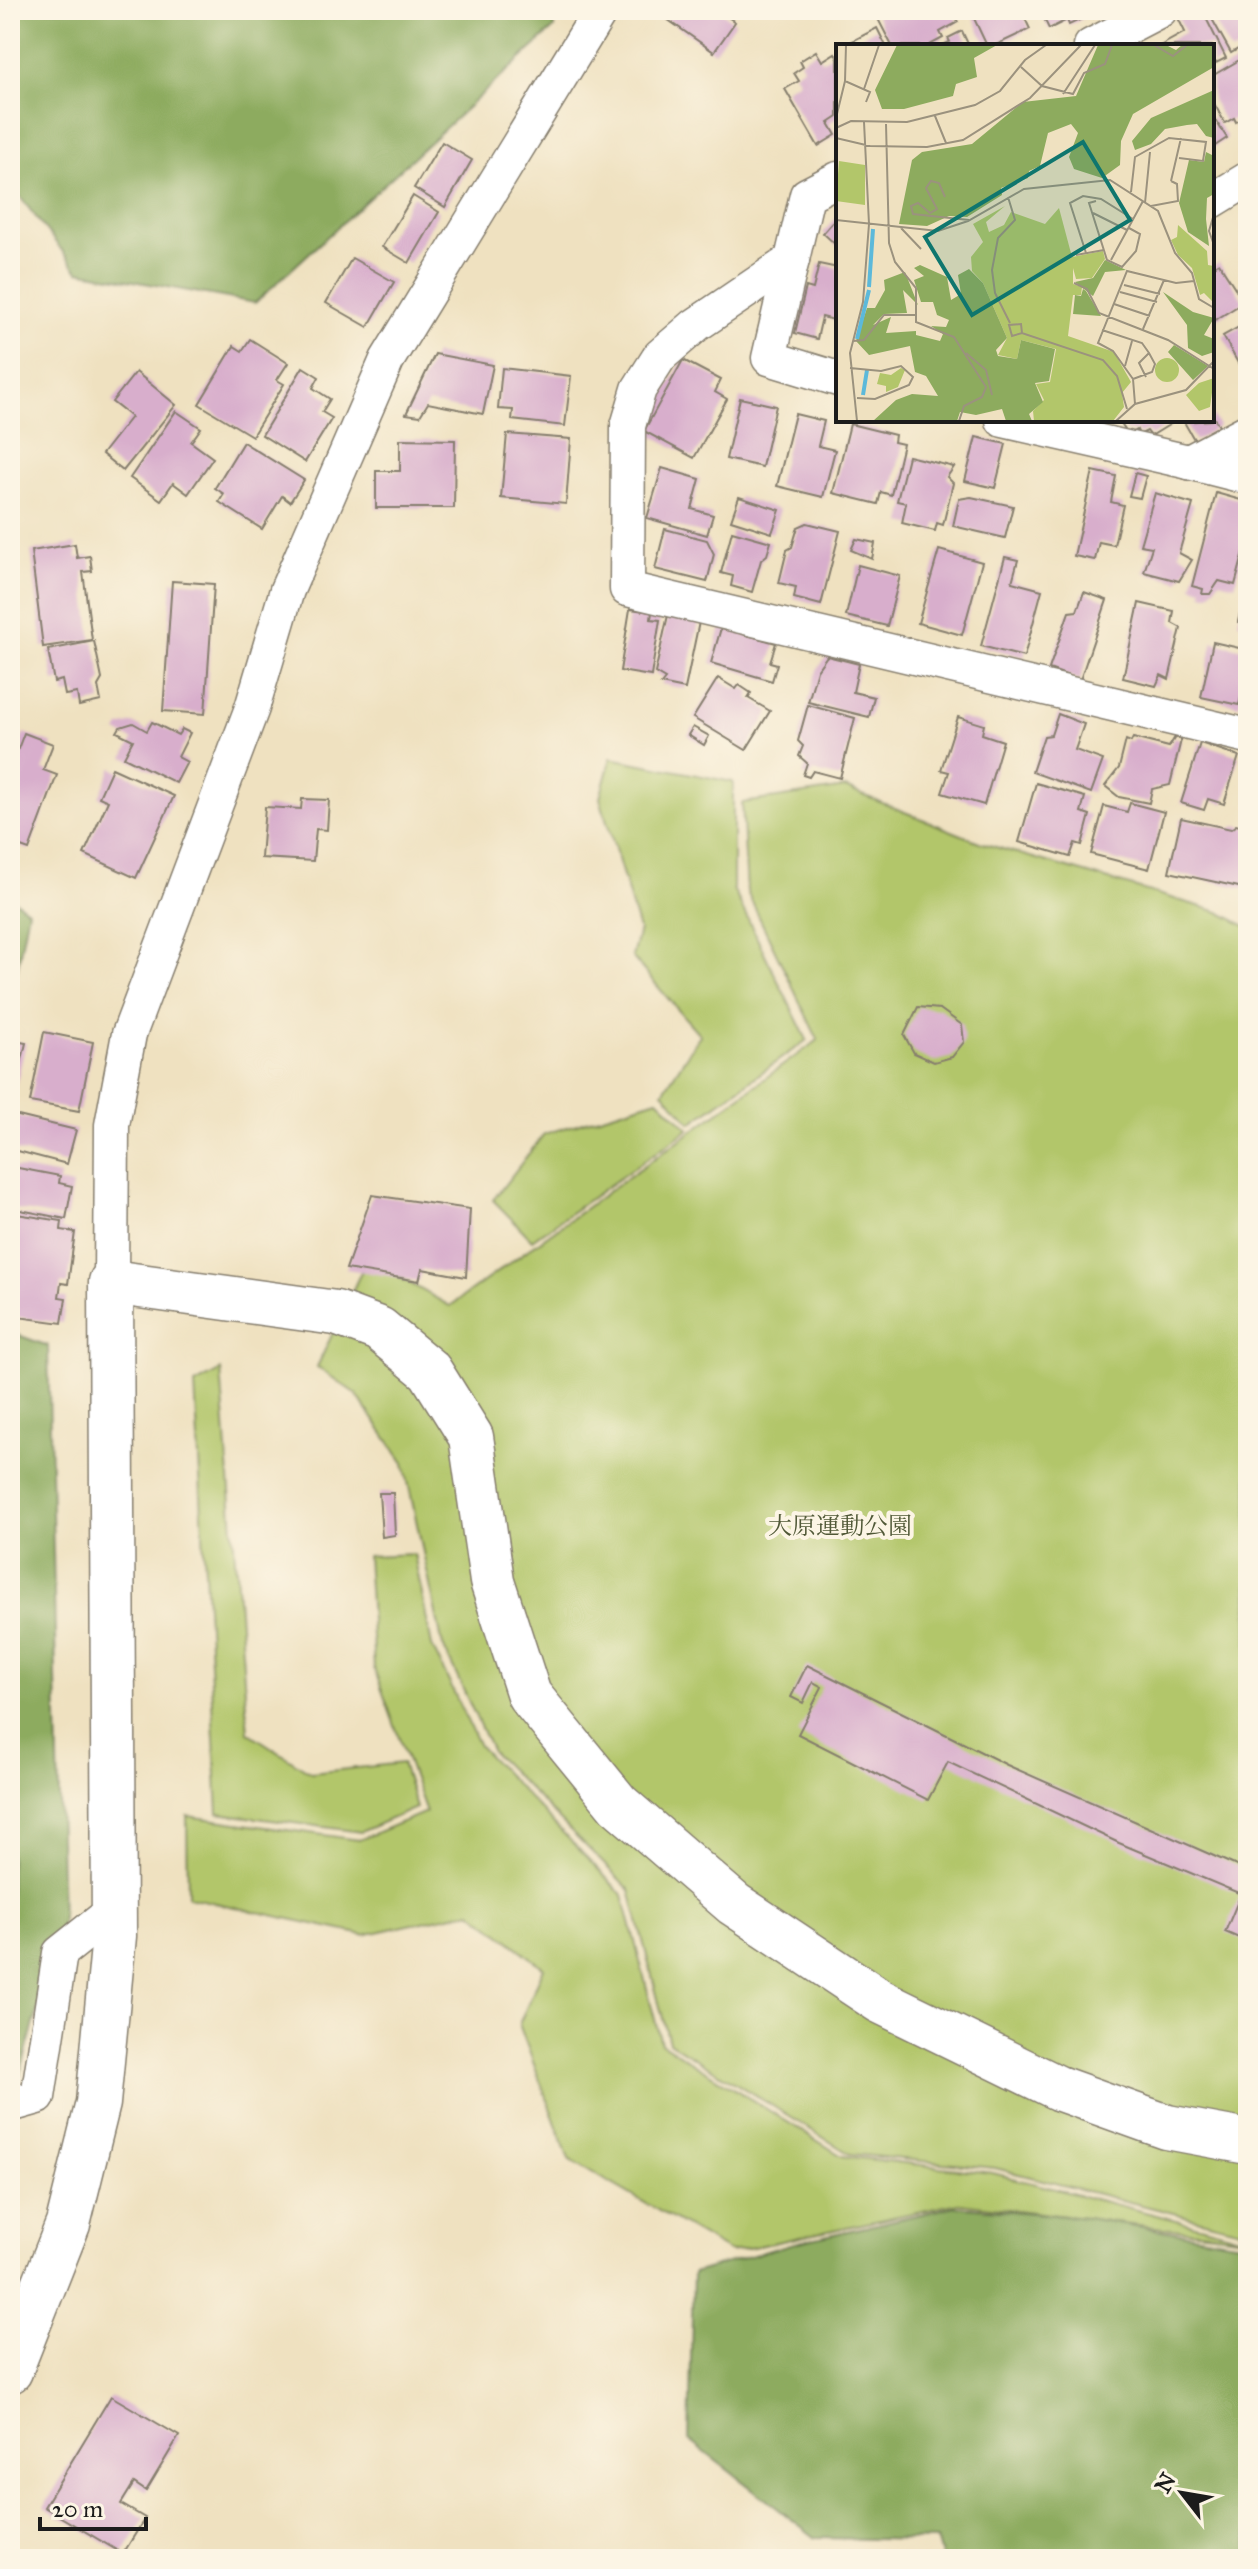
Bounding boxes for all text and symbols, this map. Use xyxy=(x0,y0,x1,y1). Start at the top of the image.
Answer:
inset map xyxy=(836,44,1214,422)
park label: 大原運動公園 xyxy=(768,1511,912,1541)
north arrow xyxy=(1142,2453,1222,2533)
text: N xyxy=(1149,2468,1182,2498)
scale bar xyxy=(40,2481,146,2531)
text: 20 m xyxy=(52,2494,103,2524)

